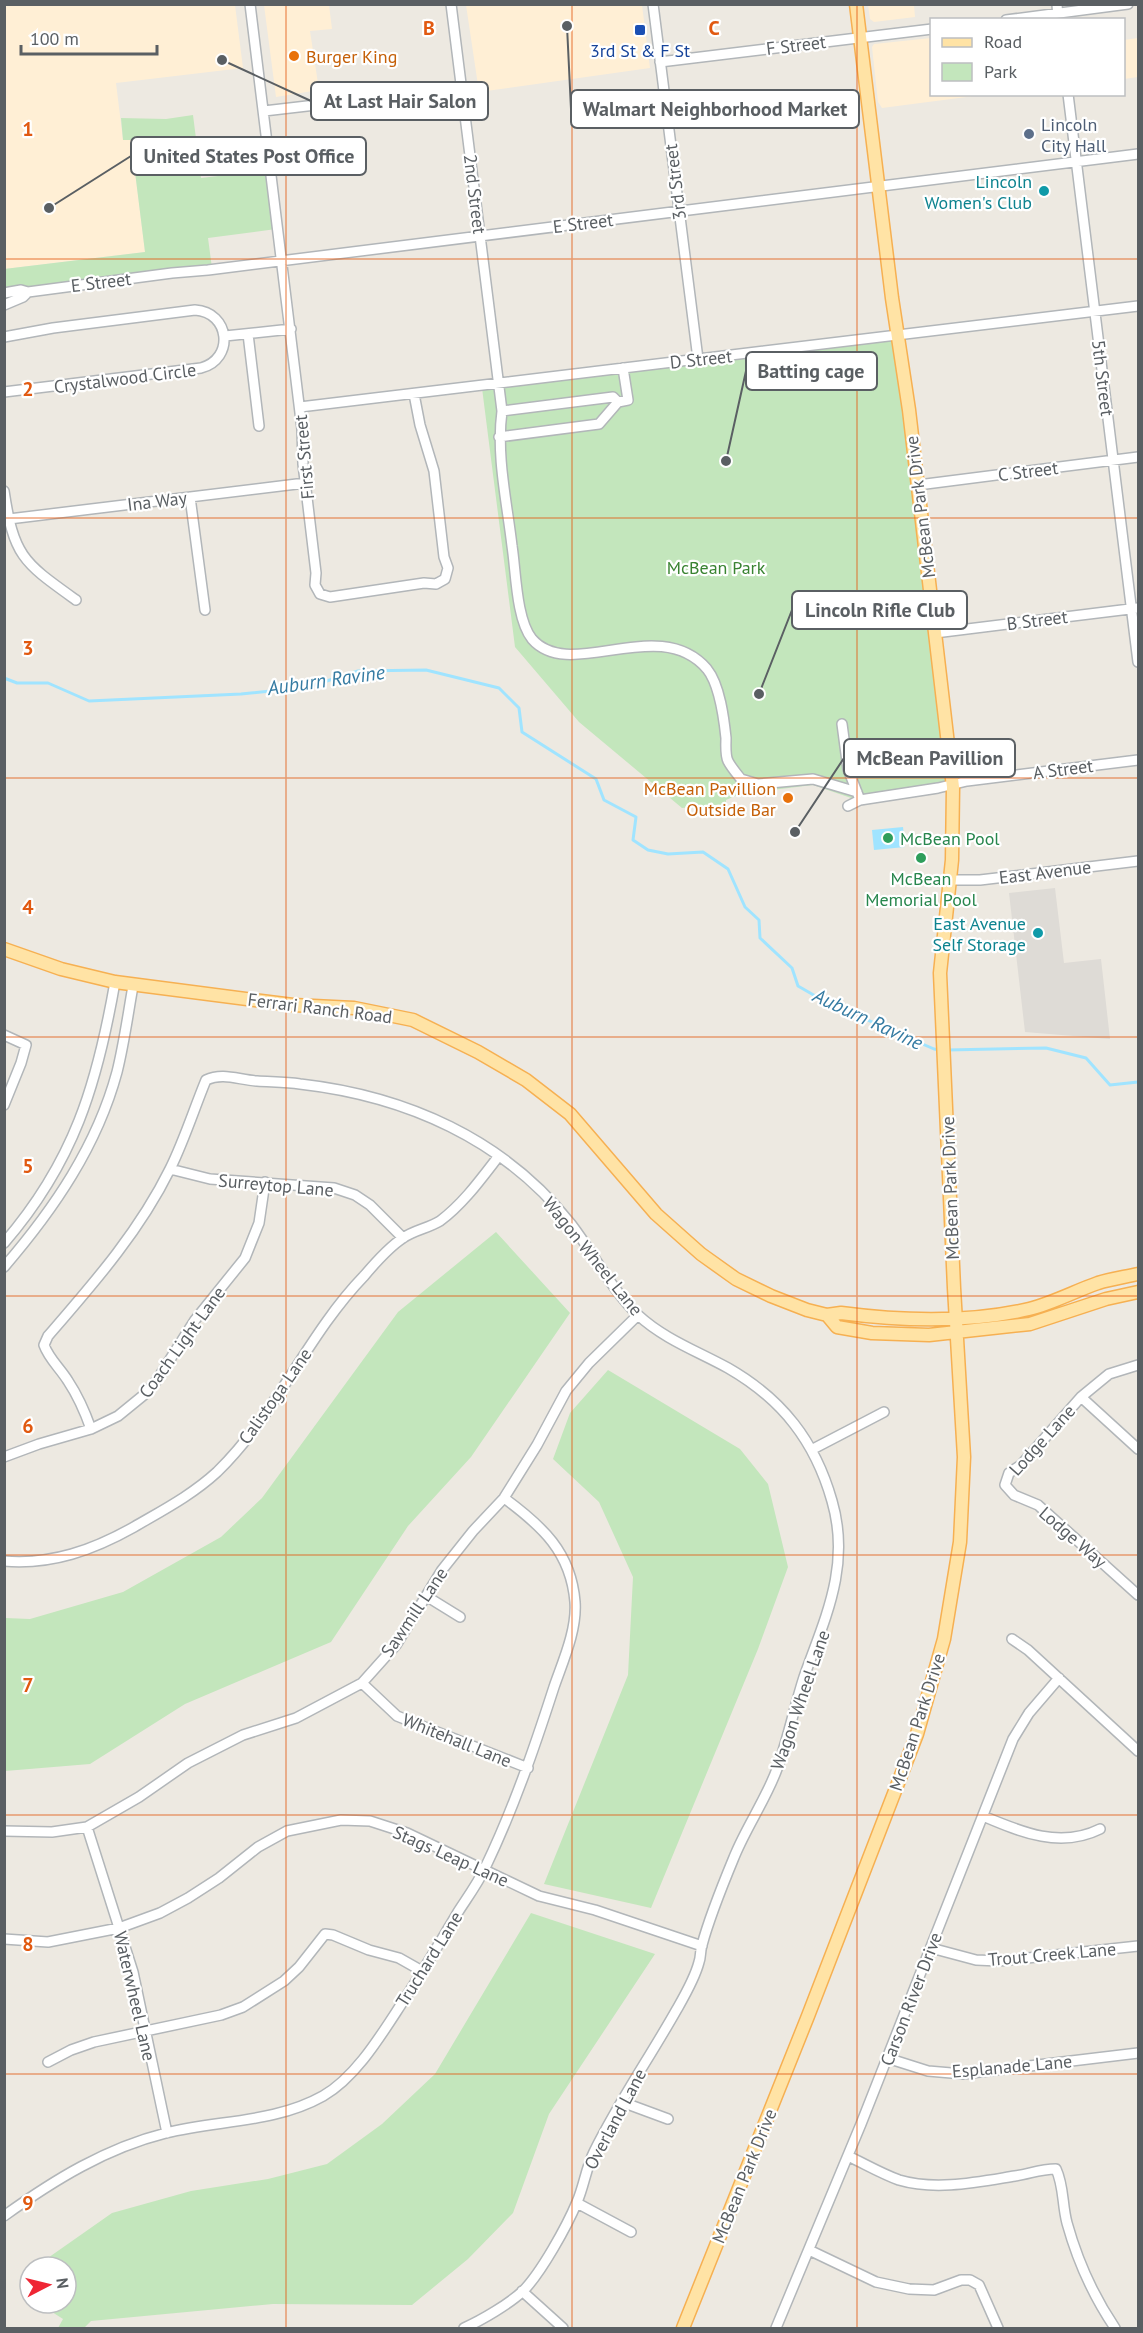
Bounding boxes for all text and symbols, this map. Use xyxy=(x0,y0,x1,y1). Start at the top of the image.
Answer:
text: B xyxy=(423,15,435,41)
text: C xyxy=(708,15,720,41)
scale bar xyxy=(21,18,158,56)
legend xyxy=(930,18,1125,96)
marker: 3rd St & F St xyxy=(633,23,647,37)
text: 100 m xyxy=(30,27,79,50)
street label: F Street xyxy=(765,30,827,60)
text: Road xyxy=(984,30,1022,53)
place label: 3rd St & F St xyxy=(590,39,690,62)
place label: Burger King xyxy=(306,45,397,68)
marker: Burger King xyxy=(287,49,301,63)
text: Park xyxy=(984,60,1017,83)
callout: At Last Hair Salon xyxy=(311,82,488,120)
text: At Last Hair Salon xyxy=(324,88,476,114)
callout: Walmart Neighborhood Market xyxy=(571,90,859,128)
text: Walmart Neighborhood Market xyxy=(583,96,847,122)
place label: Lincoln City Hall xyxy=(1041,113,1107,157)
text: 1 xyxy=(22,116,34,142)
marker: Lincoln City Hall xyxy=(1022,127,1036,141)
callout: United States Post Office xyxy=(131,137,366,175)
text: United States Post Office xyxy=(144,143,354,169)
street label: 3rd Street xyxy=(659,143,691,221)
street label: 2nd Street xyxy=(459,153,491,235)
place label: Lincoln Women's Club xyxy=(924,170,1032,214)
marker: Lincoln Women's Club xyxy=(1037,184,1051,198)
street label: E Street xyxy=(552,208,614,238)
street label: E Street xyxy=(70,267,132,297)
street label: 5th Street xyxy=(1087,339,1119,417)
street label: D Street xyxy=(669,344,733,374)
callout: Batting cage xyxy=(746,352,877,390)
street label: Crystalwood Circle xyxy=(53,358,197,398)
text: Batting cage xyxy=(757,358,865,384)
text: 2 xyxy=(22,376,34,402)
street label: First Street xyxy=(289,414,319,500)
street label: McBean Park Drive xyxy=(900,434,940,580)
street label: C Street xyxy=(997,456,1059,486)
street label: Ina Way xyxy=(126,486,189,516)
park label: McBean Park xyxy=(667,556,766,579)
callout: Lincoln Rifle Club xyxy=(792,591,967,629)
text: Lincoln Rifle Club xyxy=(805,597,955,623)
street label: B Street xyxy=(1005,605,1069,635)
text: 3 xyxy=(22,635,34,661)
water label: Auburn Ravine xyxy=(265,659,387,701)
callout: McBean Pavillion xyxy=(844,739,1015,777)
text: McBean Pavillion xyxy=(857,745,1004,771)
street label: A Street xyxy=(1032,754,1094,784)
place label: McBean Pavillion Outside Bar xyxy=(644,777,776,821)
marker: McBean Pavillion Outside Bar xyxy=(781,791,795,805)
place label: McBean Pool xyxy=(900,827,1000,850)
marker: McBean Pool xyxy=(881,831,895,845)
marker: McBean Memorial Pool xyxy=(914,851,928,865)
street label: East Avenue xyxy=(998,855,1092,889)
place label: McBean Memorial Pool xyxy=(865,867,978,911)
text: 4 xyxy=(22,894,34,920)
place label: East Avenue Self Storage xyxy=(933,912,1026,956)
marker: East Avenue Self Storage xyxy=(1031,926,1045,940)
water label: Auburn Ravine xyxy=(808,982,928,1056)
street label: Ferrari Ranch Road xyxy=(246,988,394,1028)
street label: McBean Park Drive xyxy=(936,1116,964,1260)
text: 5 xyxy=(22,1153,34,1179)
street label: Surreytop Lane xyxy=(217,1169,335,1201)
street label: Wagon Wheel Lane xyxy=(538,1192,648,1320)
street label: Coach Light Lane xyxy=(134,1282,230,1402)
street label: Calistoga Lane xyxy=(233,1343,317,1449)
street label: Lodge Lane xyxy=(1004,1400,1080,1480)
text: 6 xyxy=(22,1413,34,1439)
street label: Lodge Way xyxy=(1034,1501,1112,1573)
street label: Sawmill Lane xyxy=(376,1563,452,1661)
street label: Wagon Wheel Lane xyxy=(765,1627,835,1773)
street label: McBean Park Drive xyxy=(884,1650,950,1794)
text: 7 xyxy=(22,1672,34,1698)
street label: Whitehall Lane xyxy=(399,1708,515,1772)
street label: Stags Leap Lane xyxy=(390,1820,512,1892)
street label: Truchard Lane xyxy=(391,1907,467,2011)
street label: Waterwheel Lane xyxy=(109,1929,161,2063)
street label: Carson River Drive xyxy=(875,1929,947,2069)
text: 8 xyxy=(22,1931,34,1957)
street label: Trout Creek Lane xyxy=(987,1937,1117,1971)
street label: Esplanade Lane xyxy=(951,2049,1073,2083)
street label: Overland Lane xyxy=(579,2065,651,2173)
street label: McBean Park Drive xyxy=(706,2105,782,2247)
text: 9 xyxy=(22,2190,34,2216)
north arrow xyxy=(18,2255,78,2315)
text: N xyxy=(52,2277,73,2290)

